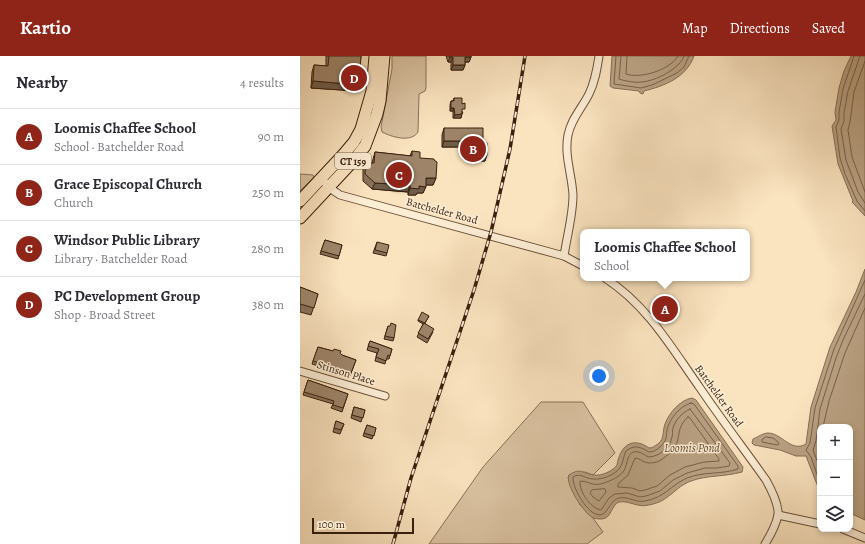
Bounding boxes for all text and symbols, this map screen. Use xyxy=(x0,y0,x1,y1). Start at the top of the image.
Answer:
text: Kartio xyxy=(20,15,71,41)
text: Map xyxy=(682,19,708,38)
text: Directions xyxy=(730,19,790,38)
text: Saved xyxy=(812,19,845,38)
pin: D xyxy=(341,63,367,93)
text: Nearby xyxy=(16,71,67,94)
text: 4 results xyxy=(240,74,284,91)
text: Loomis Chaffee School xyxy=(54,118,196,138)
text: A xyxy=(25,128,33,145)
text: 90 m xyxy=(258,128,284,145)
pin: B xyxy=(460,134,486,164)
text: School · Batchelder Road xyxy=(54,138,184,155)
road number: CT 159 xyxy=(335,153,371,169)
pin: C xyxy=(386,160,412,190)
text: Grace Episcopal Church xyxy=(54,174,202,194)
text: B xyxy=(25,184,33,201)
text: 250 m xyxy=(252,184,284,201)
text: Church xyxy=(54,194,93,211)
street label: Batchelder Road xyxy=(405,194,480,228)
popup xyxy=(580,229,750,281)
text: Windsor Public Library xyxy=(54,230,200,250)
text: Loomis Chaffee School xyxy=(594,237,736,257)
text: C xyxy=(25,240,33,257)
text: 280 m xyxy=(251,240,284,257)
text: Library · Batchelder Road xyxy=(54,250,187,267)
text: School xyxy=(594,257,629,274)
text: PC Development Group xyxy=(54,286,200,306)
pin: A xyxy=(652,294,678,324)
text: D xyxy=(24,296,34,313)
text: 380 m xyxy=(252,296,284,313)
text: Shop · Broad Street xyxy=(54,306,155,323)
street label: Stinson Place xyxy=(315,357,377,389)
street label: Batchelder Road xyxy=(691,362,747,430)
your location xyxy=(589,366,609,386)
map controls xyxy=(817,424,853,532)
button: + xyxy=(817,424,853,460)
water label: Loomis Pond xyxy=(664,440,720,456)
button: − xyxy=(817,460,853,496)
button: layers xyxy=(817,496,853,532)
scale bar xyxy=(312,516,414,535)
text: 100 m xyxy=(318,517,345,532)

